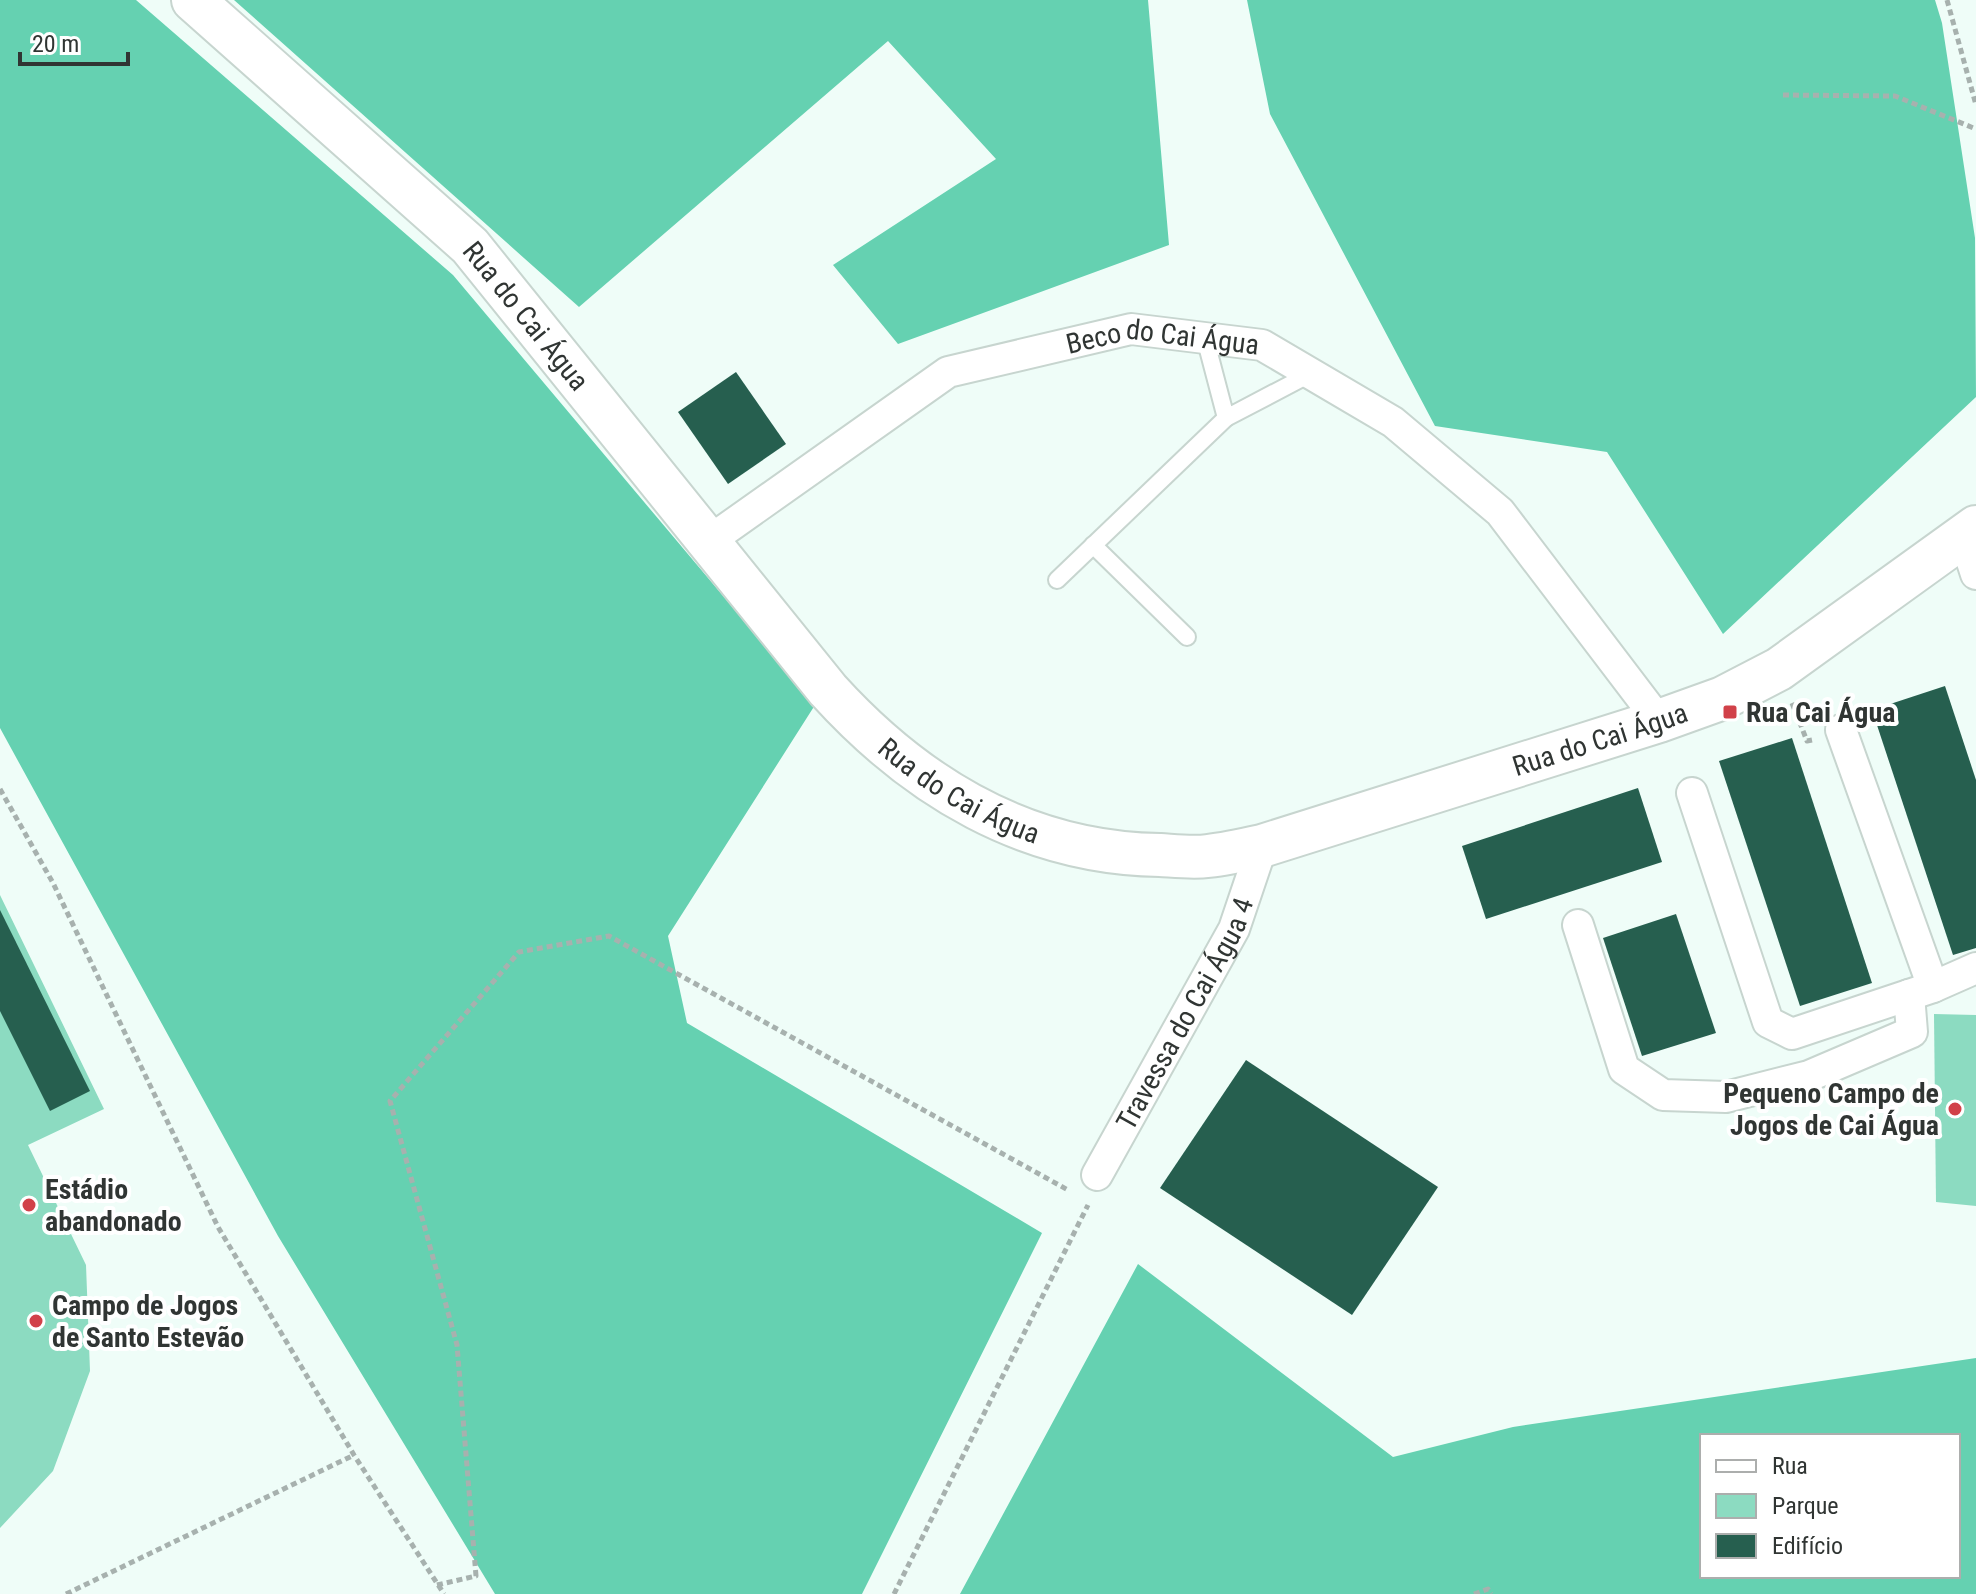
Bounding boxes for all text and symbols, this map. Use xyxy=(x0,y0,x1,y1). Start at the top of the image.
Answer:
scale bar xyxy=(20,16,128,66)
text: 20 m xyxy=(32,30,79,58)
street label: Rua do Cai Água xyxy=(456,235,596,397)
street label: Beco do Cai Água xyxy=(1063,313,1261,362)
street label: Rua do Cai Água xyxy=(1508,696,1692,783)
place label: Rua Cai Água xyxy=(1746,696,1895,729)
marker: Rua Cai Água xyxy=(1721,703,1739,721)
street label: Rua do Cai Água xyxy=(872,731,1044,851)
street label: Travessa do Cai Água 4 xyxy=(1110,894,1260,1136)
place label: Pequeno Campo de Jogos de Cai Água xyxy=(1723,1077,1939,1142)
marker: Pequeno Campo de Jogos de Cai Água xyxy=(1946,1100,1964,1118)
place label: Estádio abandonado xyxy=(45,1173,182,1238)
marker: Estádio abandonado xyxy=(20,1196,38,1214)
place label: Campo de Jogos de Santo Estevão xyxy=(52,1289,244,1354)
marker: Campo de Jogos de Santo Estevão xyxy=(27,1312,45,1330)
legend xyxy=(1700,1434,1960,1578)
text: Rua xyxy=(1772,1452,1808,1480)
text: Parque xyxy=(1772,1492,1839,1520)
text: Edifício xyxy=(1772,1532,1843,1560)

